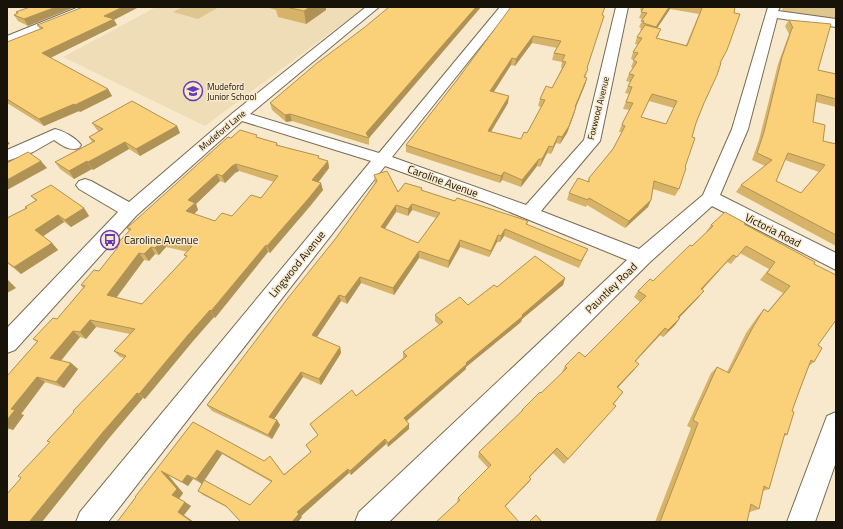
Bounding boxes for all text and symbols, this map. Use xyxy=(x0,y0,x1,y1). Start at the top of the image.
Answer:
street label: Foxwood Avenue xyxy=(584,75,612,141)
school or university icon: Mudeford Junior School xyxy=(182,80,204,102)
place label: Mudeford Junior School xyxy=(207,80,256,103)
street label: Mudeford Lane xyxy=(196,106,248,153)
street label: Caroline Avenue xyxy=(405,161,481,201)
street label: Victoria Road xyxy=(742,209,804,251)
street label: Lingwood Avenue xyxy=(265,227,329,301)
bus stop icon: Caroline Avenue xyxy=(99,229,121,251)
place label: Caroline Avenue xyxy=(124,232,199,248)
street label: Pauntley Road xyxy=(581,259,641,317)

